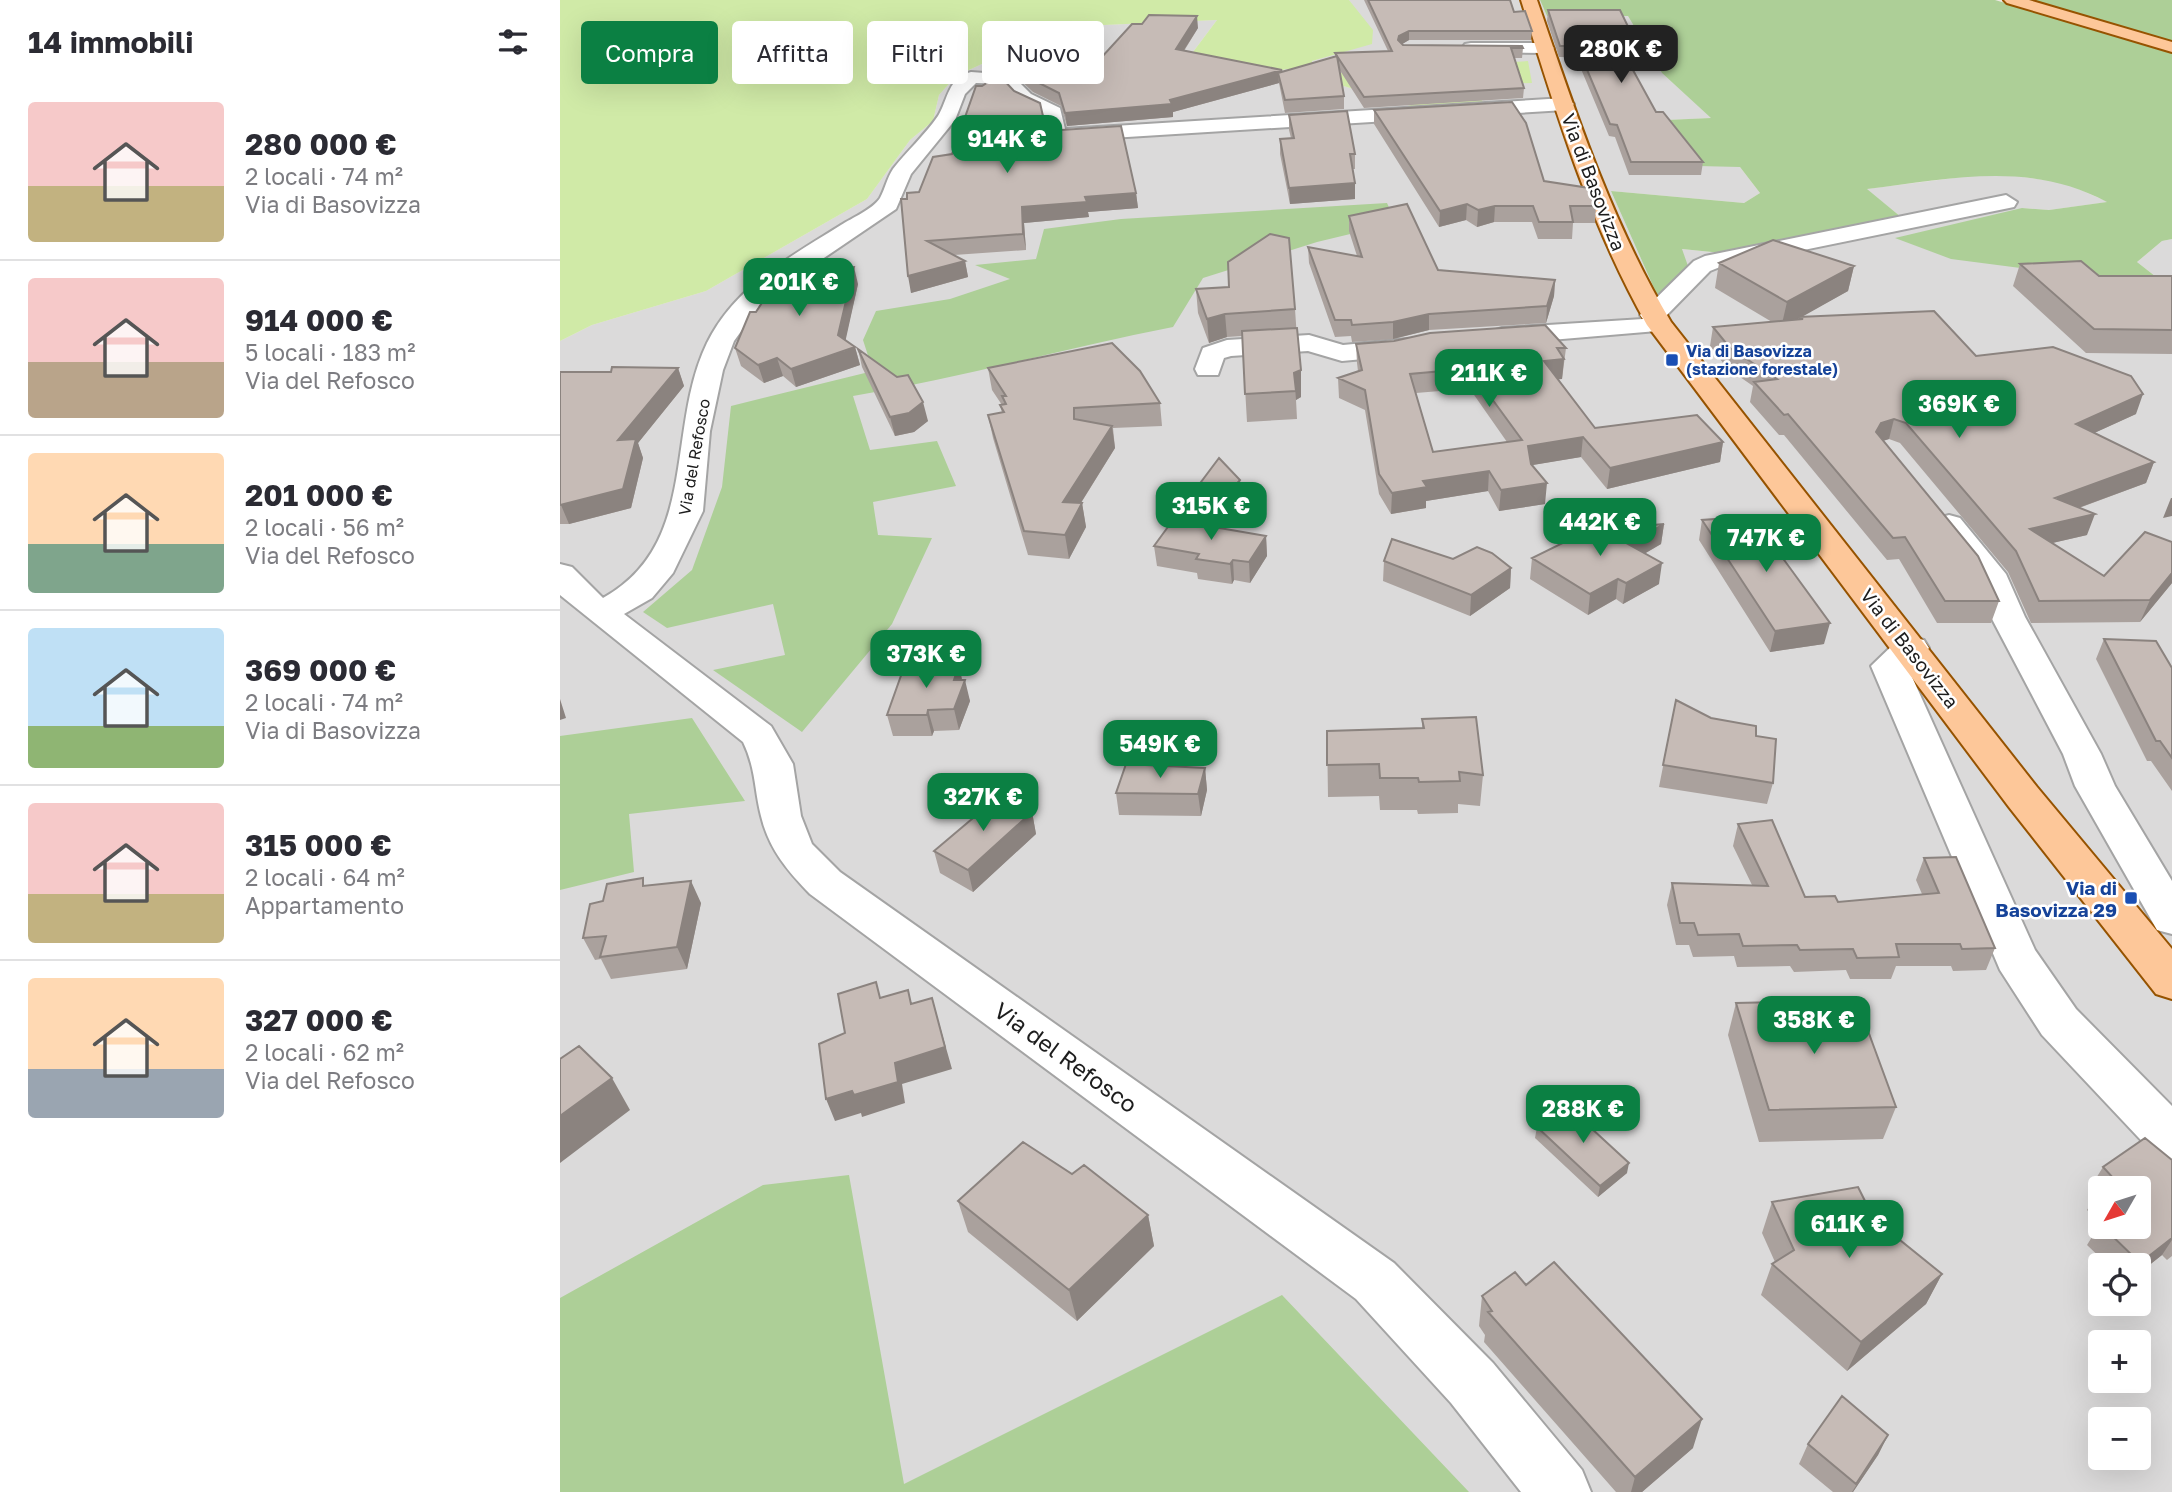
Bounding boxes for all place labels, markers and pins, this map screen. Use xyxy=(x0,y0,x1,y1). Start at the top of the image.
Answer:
pin: 280K € xyxy=(1564,25,1678,85)
pin: 914K € xyxy=(950,116,1064,175)
pin: 201K € xyxy=(742,258,856,318)
place label: Via di Basovizza (stazione forestale) xyxy=(1686,341,1838,379)
pin: 211K € xyxy=(1432,350,1546,409)
marker: Via di Basovizza (stazione forestale) xyxy=(1664,352,1680,368)
pin: 369K € xyxy=(1902,380,2016,440)
pin: 315K € xyxy=(1154,482,1268,542)
pin: 442K € xyxy=(1543,498,1657,558)
pin: 747K € xyxy=(1709,514,1823,574)
pin: 373K € xyxy=(869,630,983,690)
pin: 549K € xyxy=(1103,720,1217,780)
pin: 327K € xyxy=(926,774,1040,833)
place label: Via di Basovizza 29 xyxy=(1995,876,2117,921)
marker: Via di Basovizza 29 xyxy=(2123,890,2139,906)
pin: 358K € xyxy=(1757,996,1871,1056)
pin: 288K € xyxy=(1526,1086,1640,1145)
pin: 611K € xyxy=(1792,1200,1906,1260)

